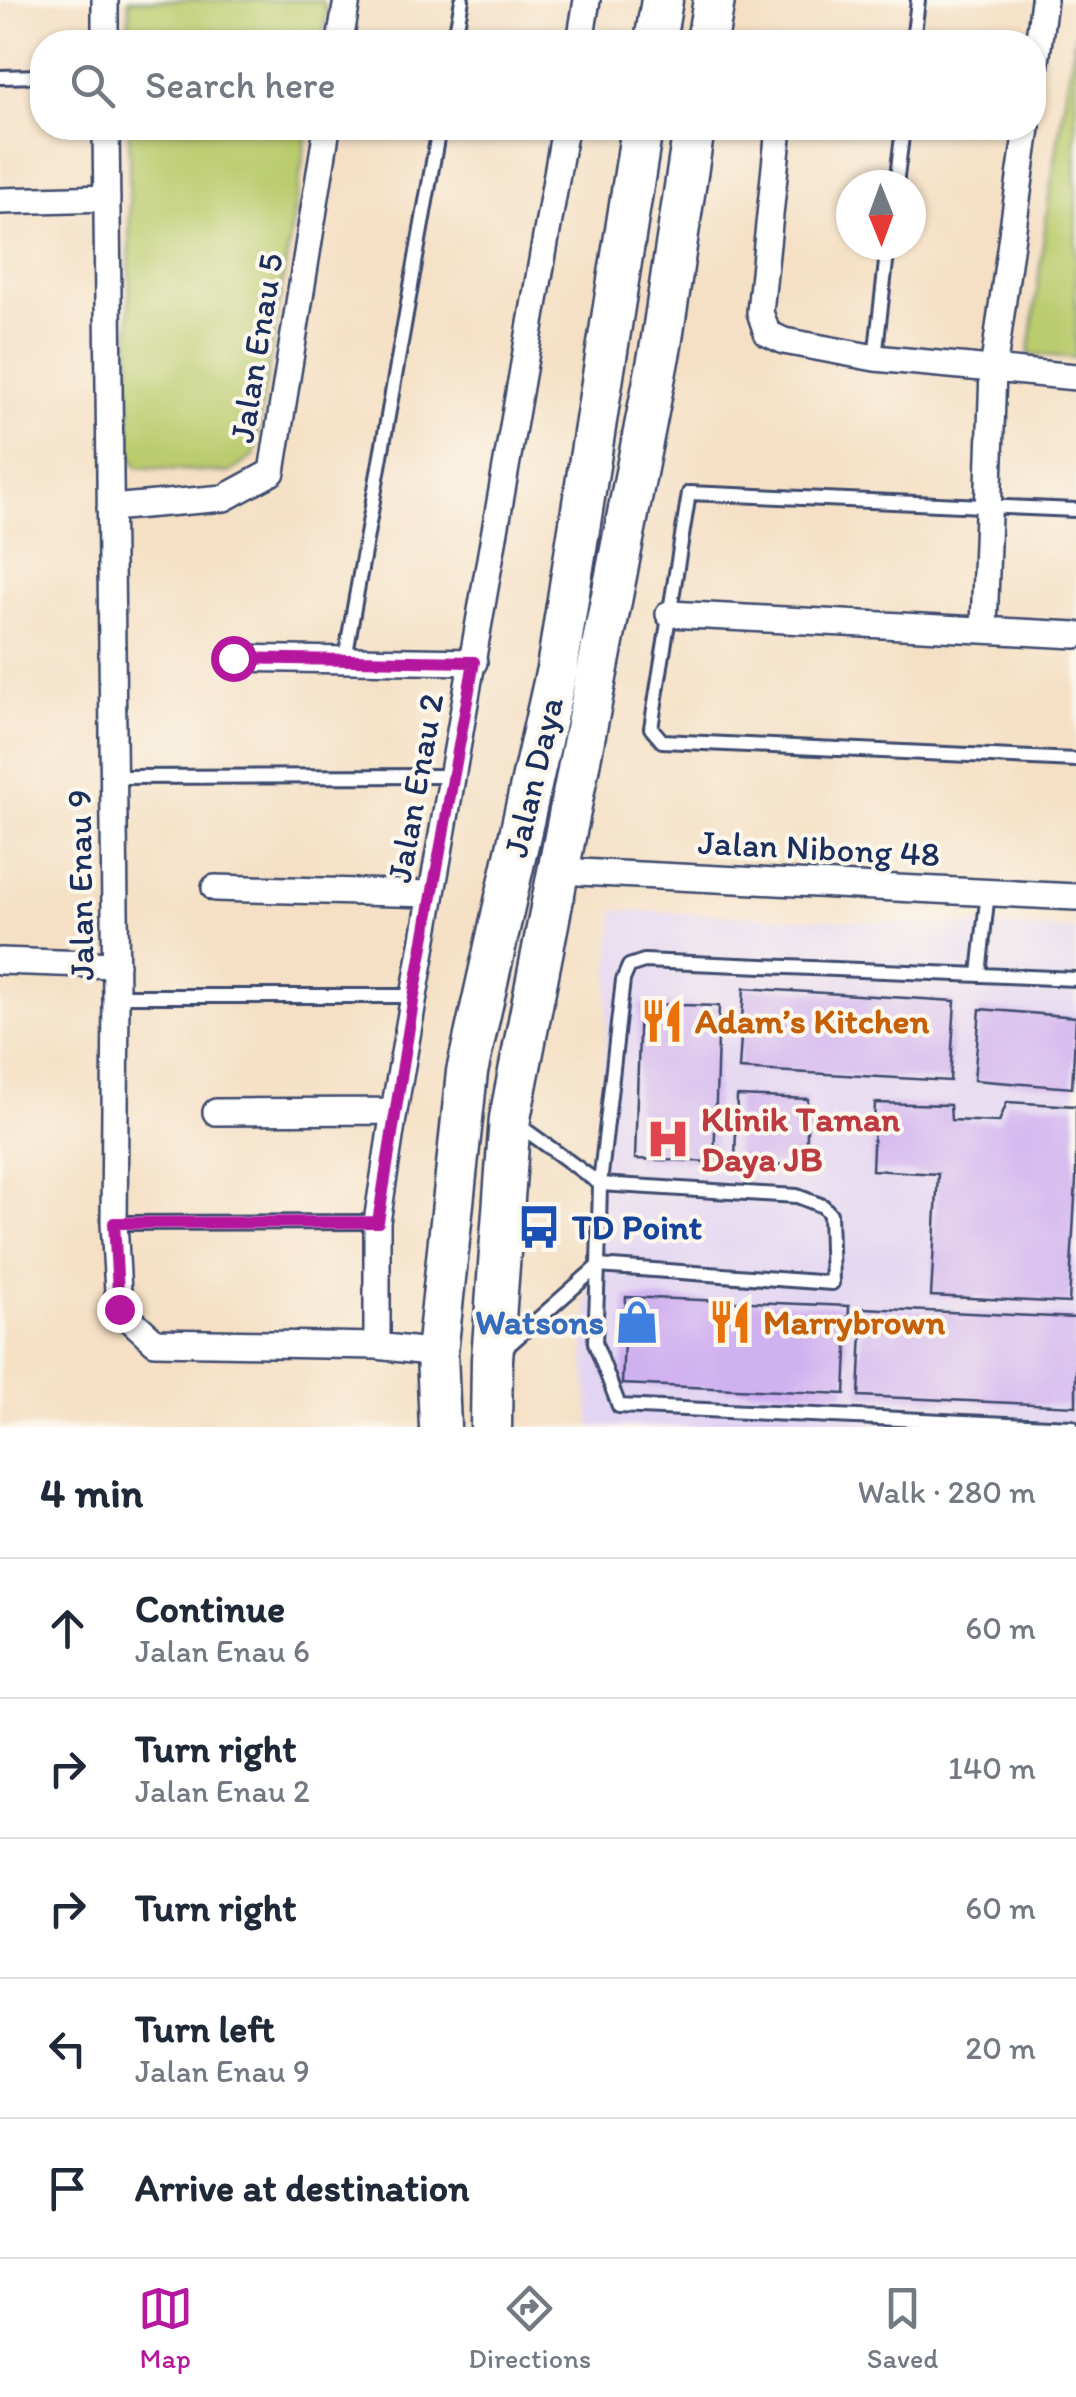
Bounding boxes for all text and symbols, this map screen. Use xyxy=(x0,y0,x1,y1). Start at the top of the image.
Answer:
search box xyxy=(30,30,1046,140)
icon: search xyxy=(65,58,120,113)
text: Search here xyxy=(145,62,336,108)
north arrow xyxy=(836,170,926,260)
street label: Jalan Enau 5 xyxy=(220,250,292,446)
route start xyxy=(211,636,257,682)
street label: Jalan Enau 2 xyxy=(378,690,452,886)
street label: Jalan Daya xyxy=(494,693,572,861)
street label: Jalan Enau 9 xyxy=(57,789,103,981)
street label: Jalan Nibong 48 xyxy=(697,821,941,875)
restaurant icon: Adam’s Kitchen xyxy=(638,997,686,1045)
place label: Adam’s Kitchen xyxy=(695,1000,929,1042)
place label: Klinik Taman Daya JB xyxy=(701,1098,900,1180)
hospital icon: Klinik Taman Daya JB xyxy=(644,1115,692,1163)
bus stop icon: TD Point xyxy=(515,1203,563,1251)
place label: TD Point xyxy=(571,1206,702,1248)
route end xyxy=(97,1287,143,1333)
shop icon: Watsons xyxy=(613,1298,661,1346)
restaurant icon: Marrybrown xyxy=(706,1298,754,1346)
place label: Watsons xyxy=(475,1301,604,1343)
place label: Marrybrown xyxy=(763,1301,945,1343)
text: 4 min xyxy=(40,1467,143,1518)
text: Walk · 280 m xyxy=(857,1473,1036,1511)
text: Continue xyxy=(135,1586,285,1632)
icon: ahead xyxy=(40,1601,95,1656)
text: 60 m xyxy=(965,1609,1036,1647)
text: Jalan Enau 6 xyxy=(135,1632,310,1670)
text: Turn right xyxy=(135,1726,297,1772)
icon: right xyxy=(40,1741,95,1796)
text: 140 m xyxy=(948,1749,1036,1787)
text: Jalan Enau 2 xyxy=(135,1772,310,1810)
icon: right xyxy=(40,1881,95,1936)
text: Turn right xyxy=(135,1885,297,1931)
text: 60 m xyxy=(965,1889,1036,1927)
text: Turn left xyxy=(135,2006,275,2052)
icon: left xyxy=(40,2021,95,2076)
text: 20 m xyxy=(965,2029,1036,2067)
text: Jalan Enau 9 xyxy=(135,2052,310,2090)
icon: arrive xyxy=(40,2161,95,2216)
text: Arrive at destination xyxy=(135,2165,470,2211)
tab: Map xyxy=(138,2281,193,2375)
tab: Directions xyxy=(468,2281,591,2375)
tab: Saved xyxy=(867,2281,938,2375)

